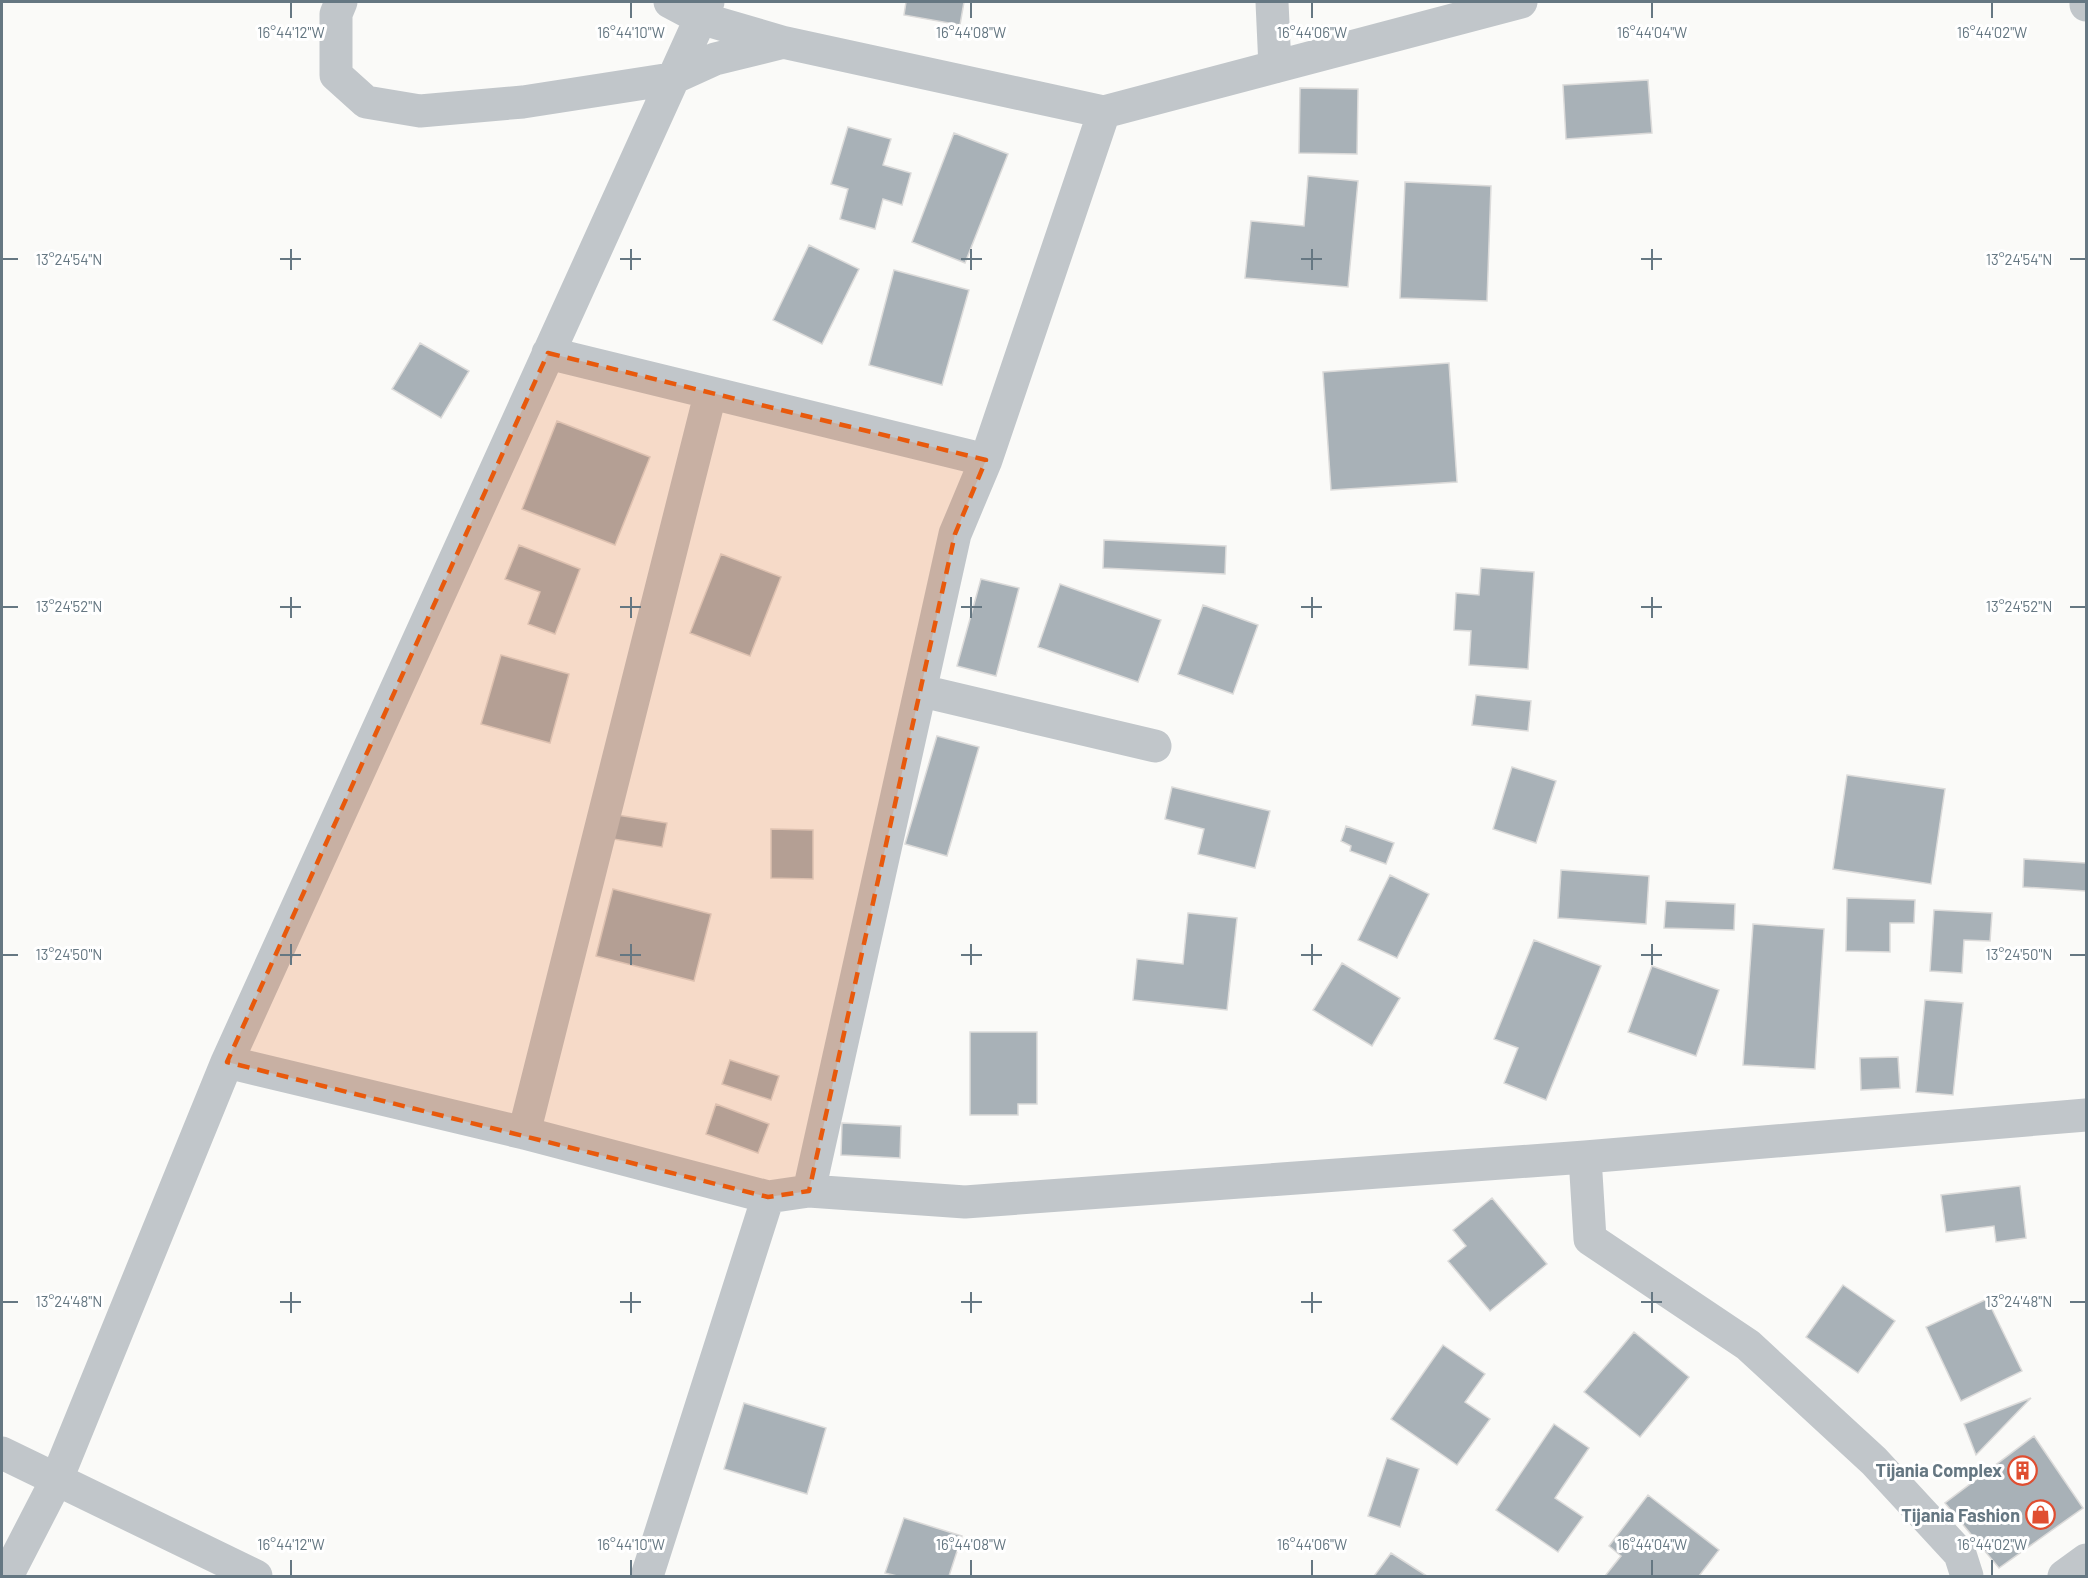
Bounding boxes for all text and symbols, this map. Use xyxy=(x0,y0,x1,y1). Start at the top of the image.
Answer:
text: 16°44'12"W xyxy=(257,23,325,41)
text: 16°44'10"W xyxy=(597,23,665,41)
text: 16°44'08"W xyxy=(936,23,1006,41)
text: 16°44'06"W xyxy=(1277,23,1347,41)
text: 16°44'04"W xyxy=(1617,23,1687,41)
text: 16°44'02"W xyxy=(1957,23,2027,41)
text: 13°24'54"N xyxy=(36,250,102,268)
text: 13°24'54"N xyxy=(1986,250,2052,268)
text: 13°24'52"N xyxy=(36,597,102,615)
text: 13°24'52"N xyxy=(1986,597,2052,615)
text: 13°24'50"N xyxy=(35,945,103,963)
text: 13°24'50"N xyxy=(1985,945,2053,963)
text: 13°24'48"N xyxy=(36,1292,102,1310)
text: 13°24'48"N xyxy=(1986,1292,2052,1310)
building icon: Tijania Complex xyxy=(2007,1454,2039,1486)
place label: Tijania Complex xyxy=(1876,1459,2002,1481)
shop icon: Tijania Fashion xyxy=(2025,1499,2057,1531)
place label: Tijania Fashion xyxy=(1901,1504,2020,1526)
text: 16°44'12"W xyxy=(257,1535,325,1553)
text: 16°44'10"W xyxy=(597,1535,665,1553)
text: 16°44'08"W xyxy=(936,1535,1006,1553)
text: 16°44'06"W xyxy=(1277,1535,1347,1553)
text: 16°44'04"W xyxy=(1617,1535,1687,1553)
text: 16°44'02"W xyxy=(1957,1535,2027,1553)

